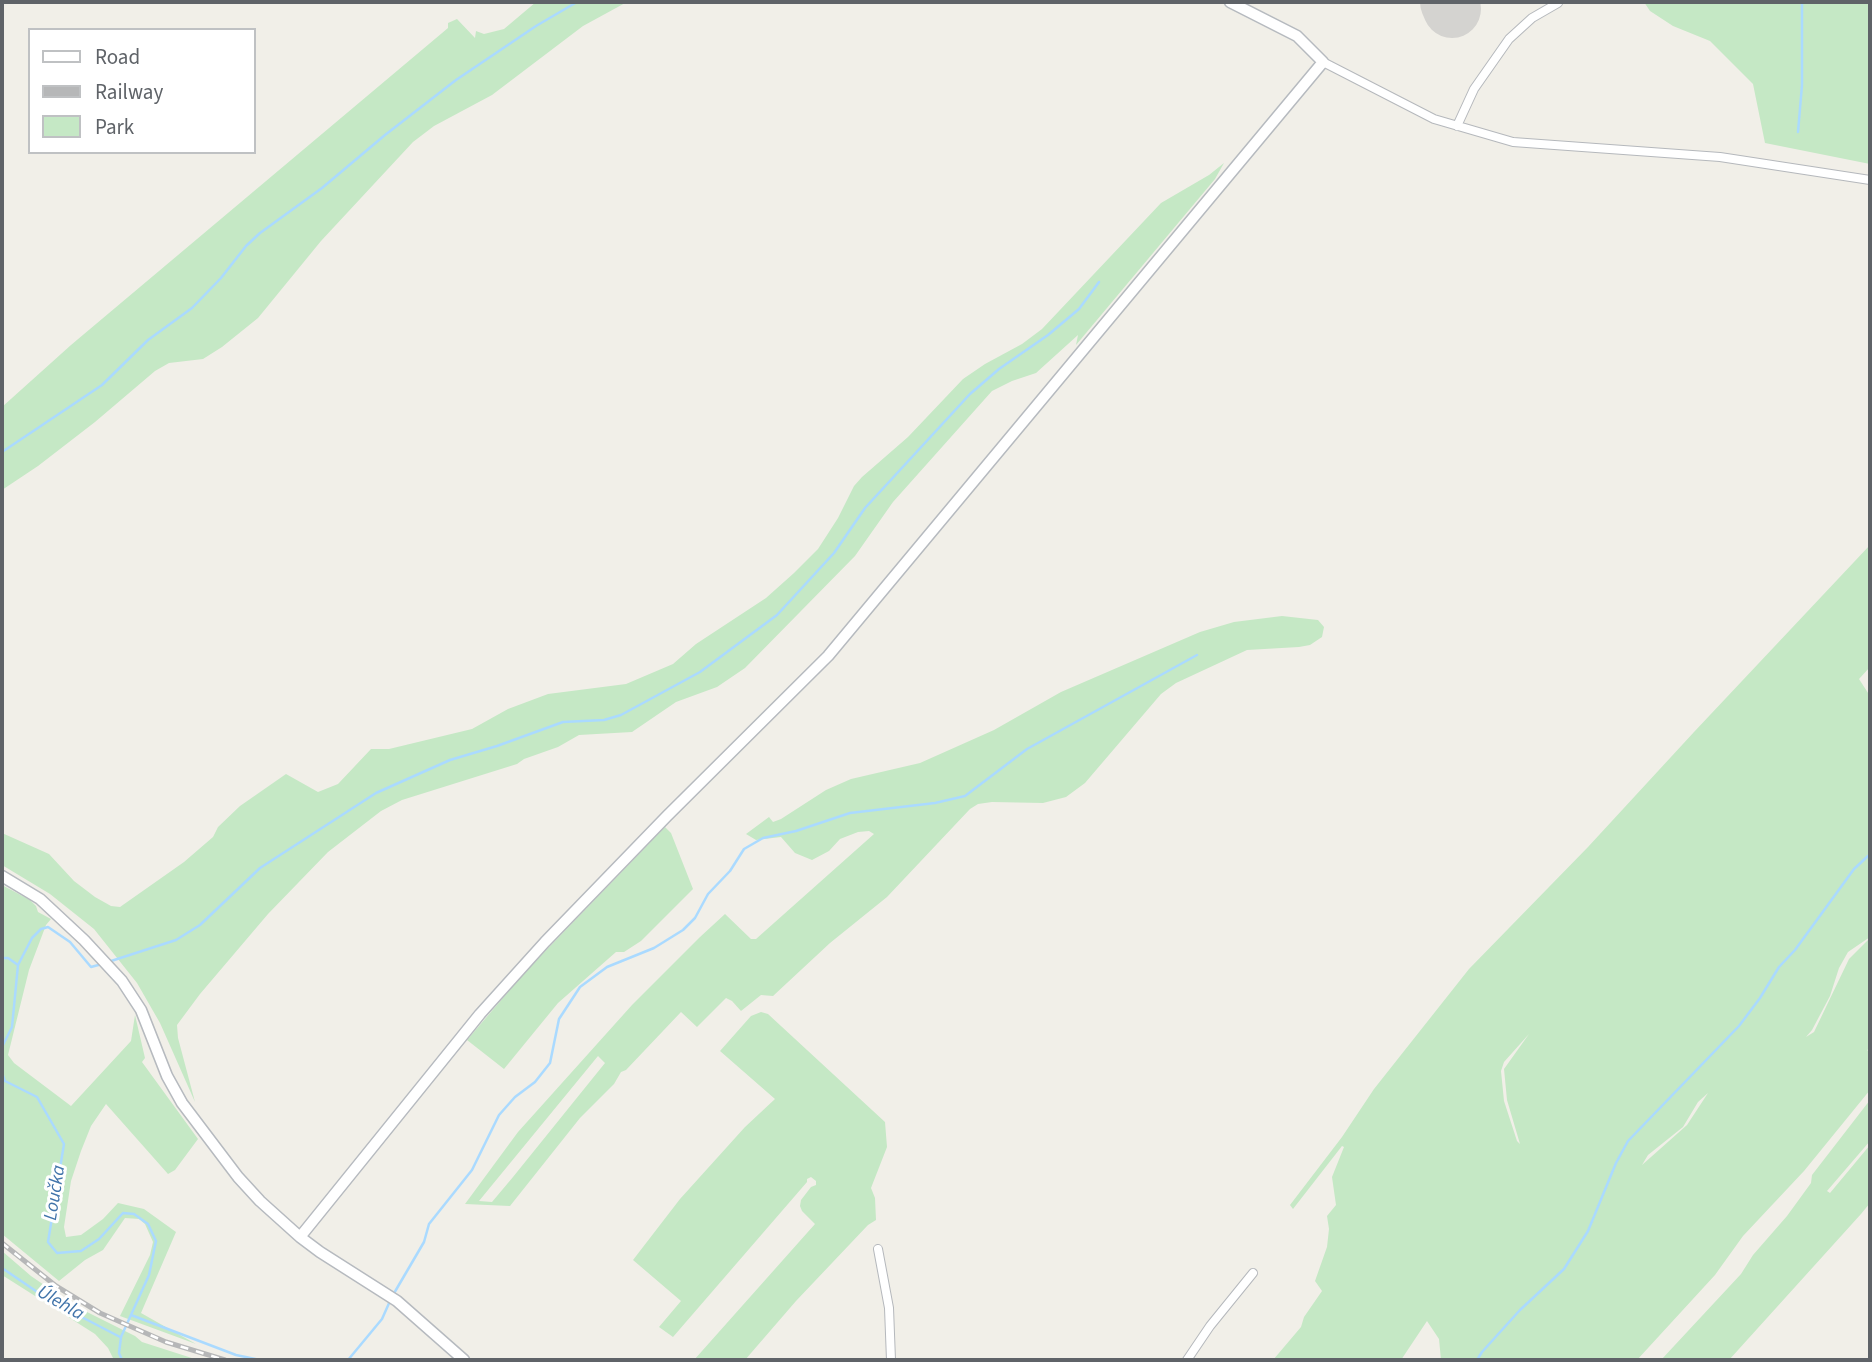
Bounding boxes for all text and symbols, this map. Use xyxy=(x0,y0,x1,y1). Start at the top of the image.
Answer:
legend xyxy=(28,28,256,154)
text: Road xyxy=(95,42,140,72)
text: Railway xyxy=(95,77,163,107)
text: Park xyxy=(95,112,134,142)
water label: Loučka xyxy=(40,1164,72,1222)
water label: Úlehla xyxy=(32,1282,88,1326)

